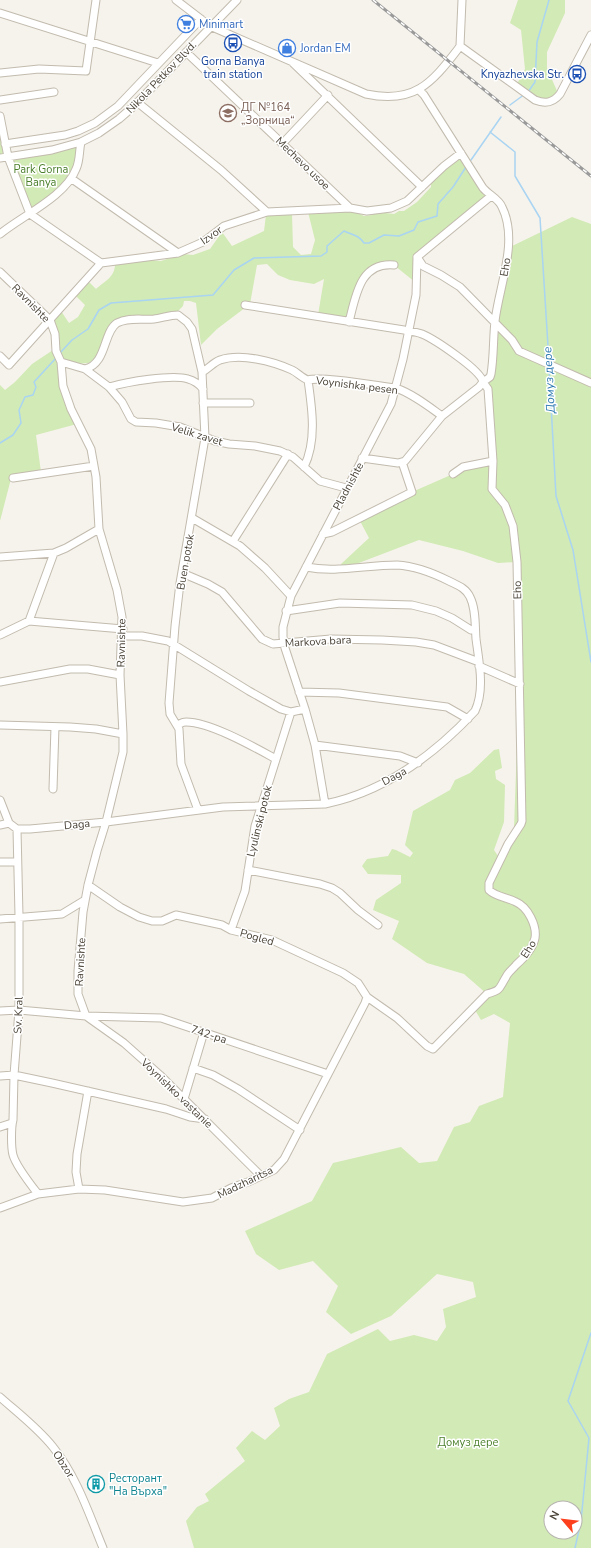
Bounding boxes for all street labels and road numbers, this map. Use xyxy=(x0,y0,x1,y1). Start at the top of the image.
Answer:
street label: Nikola Petkov Blvd. xyxy=(123,38,200,117)
street label: Mechevo usoe xyxy=(272,134,333,193)
street label: Izvor xyxy=(197,222,225,248)
street label: Eho xyxy=(496,257,515,278)
street label: Ravnishte xyxy=(8,281,53,326)
street label: Voynishka pesen xyxy=(314,373,399,398)
street label: Velik zavet xyxy=(168,419,225,449)
street label: Pladnishte xyxy=(330,459,367,513)
street label: Buen potok xyxy=(173,533,198,591)
street label: Eho xyxy=(510,580,525,600)
street label: Ravnishte xyxy=(114,618,129,668)
street label: Markova bara xyxy=(284,632,352,651)
street label: Daga xyxy=(379,764,409,789)
street label: Lyulinski potok xyxy=(243,783,276,859)
street label: Daga xyxy=(63,816,91,833)
street label: Pogled xyxy=(238,925,276,949)
street label: Ravnishte xyxy=(72,937,89,987)
street label: Eho xyxy=(517,937,540,961)
street label: Sv. Kral xyxy=(10,996,27,1034)
street label: 742-ра xyxy=(189,1022,229,1047)
street label: Voynishko vastanie xyxy=(137,1055,216,1132)
street label: Madzharitsa xyxy=(215,1162,276,1202)
street label: Obzor xyxy=(49,1448,78,1481)

